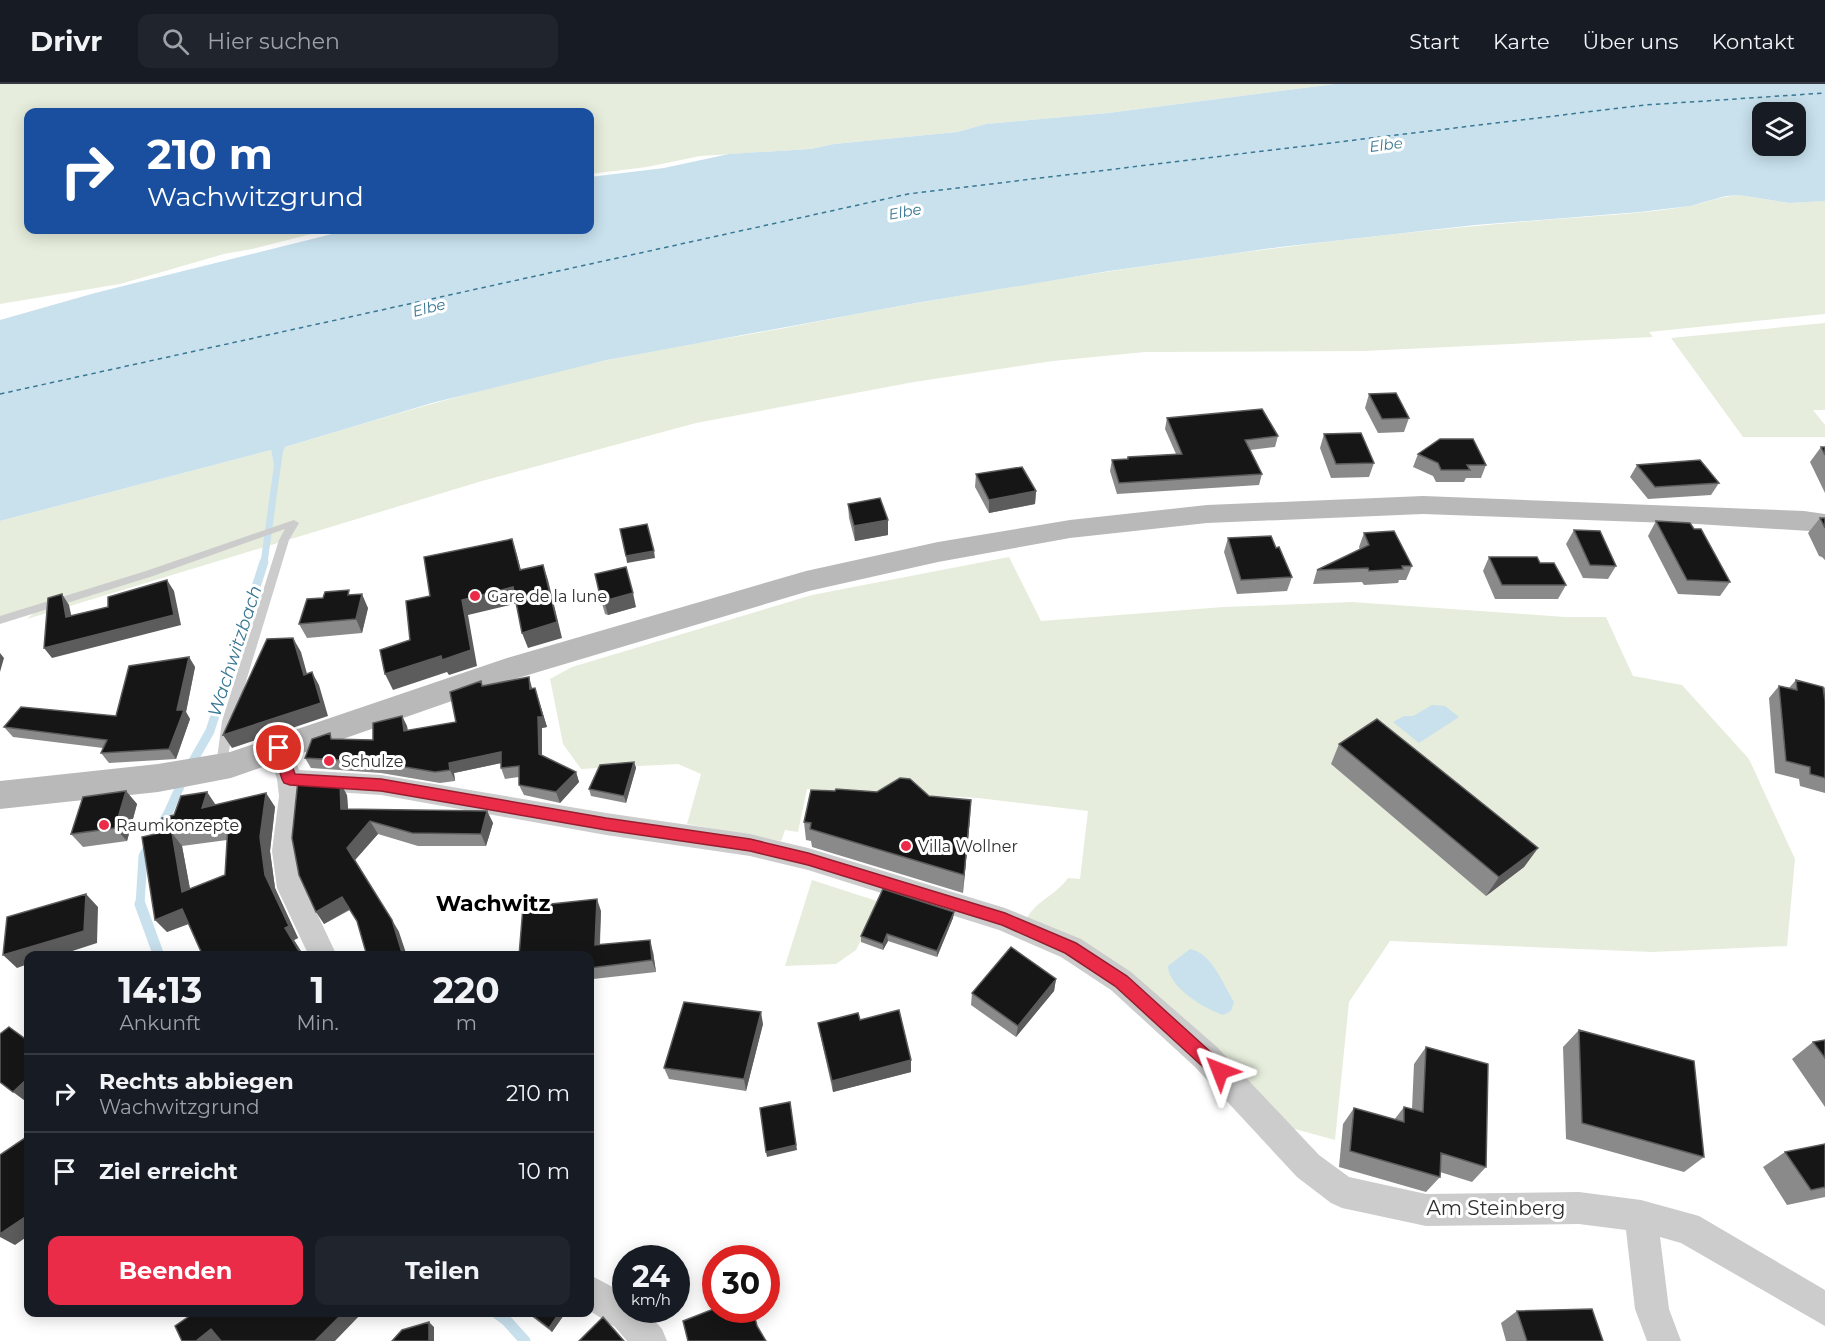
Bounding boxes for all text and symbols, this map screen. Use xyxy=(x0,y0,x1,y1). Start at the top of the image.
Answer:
search box xyxy=(138,14,558,68)
text: Drivr xyxy=(30,24,102,58)
icon: search xyxy=(159,25,192,58)
text: Hier suchen xyxy=(207,28,340,55)
text: Start xyxy=(1409,29,1460,54)
text: Karte xyxy=(1493,29,1550,54)
text: Über uns xyxy=(1583,29,1679,54)
text: Kontakt xyxy=(1712,29,1795,54)
map controls xyxy=(1752,102,1806,156)
button: layers xyxy=(1752,102,1806,156)
text: 210 m xyxy=(147,128,273,180)
icon: right xyxy=(48,132,126,210)
water label: Elbe xyxy=(1368,133,1404,156)
text: Wachwitzgrund xyxy=(147,180,364,213)
water label: Elbe xyxy=(887,199,923,224)
water label: Elbe xyxy=(410,294,447,321)
water label: Wachwitzbach xyxy=(203,583,267,719)
place label: Gare de la lune xyxy=(487,587,607,606)
marker: Gare de la lune xyxy=(468,589,482,603)
pin xyxy=(253,722,304,773)
icon: arrive xyxy=(262,731,295,764)
place label: Schulze xyxy=(341,752,403,771)
marker: Schulze xyxy=(322,754,336,768)
place label: Raumkonzepte xyxy=(116,816,239,835)
marker: Raumkonzepte xyxy=(97,818,111,832)
place label: Villa Wollner xyxy=(918,837,1018,856)
marker: Villa Wollner xyxy=(899,839,913,853)
district label: Wachwitz xyxy=(436,890,550,917)
text: 14:13 xyxy=(118,968,202,1012)
text: 1 xyxy=(310,968,325,1012)
text: 220 xyxy=(433,968,500,1012)
text: Ankunft xyxy=(119,1011,201,1035)
text: Min. xyxy=(296,1011,339,1035)
text: m xyxy=(456,1011,477,1035)
position arrow xyxy=(1188,1039,1252,1103)
text: Rechts abbiegen xyxy=(99,1068,294,1095)
icon: right xyxy=(48,1077,81,1110)
text: 210 m xyxy=(506,1080,570,1107)
text: Wachwitzgrund xyxy=(99,1095,260,1119)
icon: arrive xyxy=(48,1155,81,1188)
text: Ziel erreicht xyxy=(99,1158,238,1185)
text: 10 m xyxy=(518,1158,570,1185)
street label: Am Steinberg xyxy=(1427,1196,1565,1220)
button: Beenden xyxy=(48,1236,303,1305)
button: Teilen xyxy=(315,1236,570,1305)
speed limit sign: 30 xyxy=(702,1245,780,1323)
text: 24 xyxy=(632,1258,670,1295)
text: km/h xyxy=(631,1290,671,1309)

